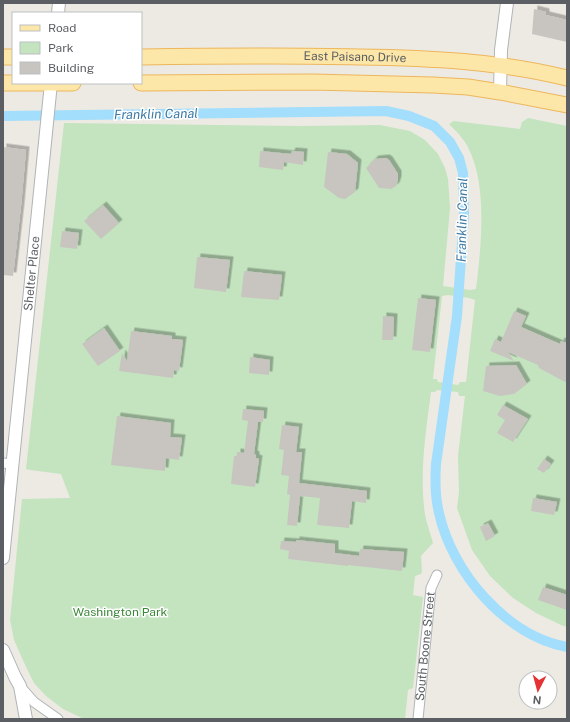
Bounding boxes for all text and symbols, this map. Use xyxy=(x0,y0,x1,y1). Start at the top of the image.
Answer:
legend xyxy=(12,12,142,84)
text: Road xyxy=(48,21,76,35)
text: Park xyxy=(48,41,74,55)
street label: East Paisano Drive xyxy=(304,49,407,65)
text: Building xyxy=(48,61,94,75)
water label: Franklin Canal xyxy=(114,106,198,122)
water label: Franklin Canal xyxy=(454,178,470,262)
street label: Shelter Place xyxy=(21,235,43,312)
street label: South Boone Street xyxy=(413,591,438,702)
park label: Washington Park xyxy=(73,605,168,619)
north arrow xyxy=(518,670,558,710)
text: N xyxy=(532,694,542,706)

